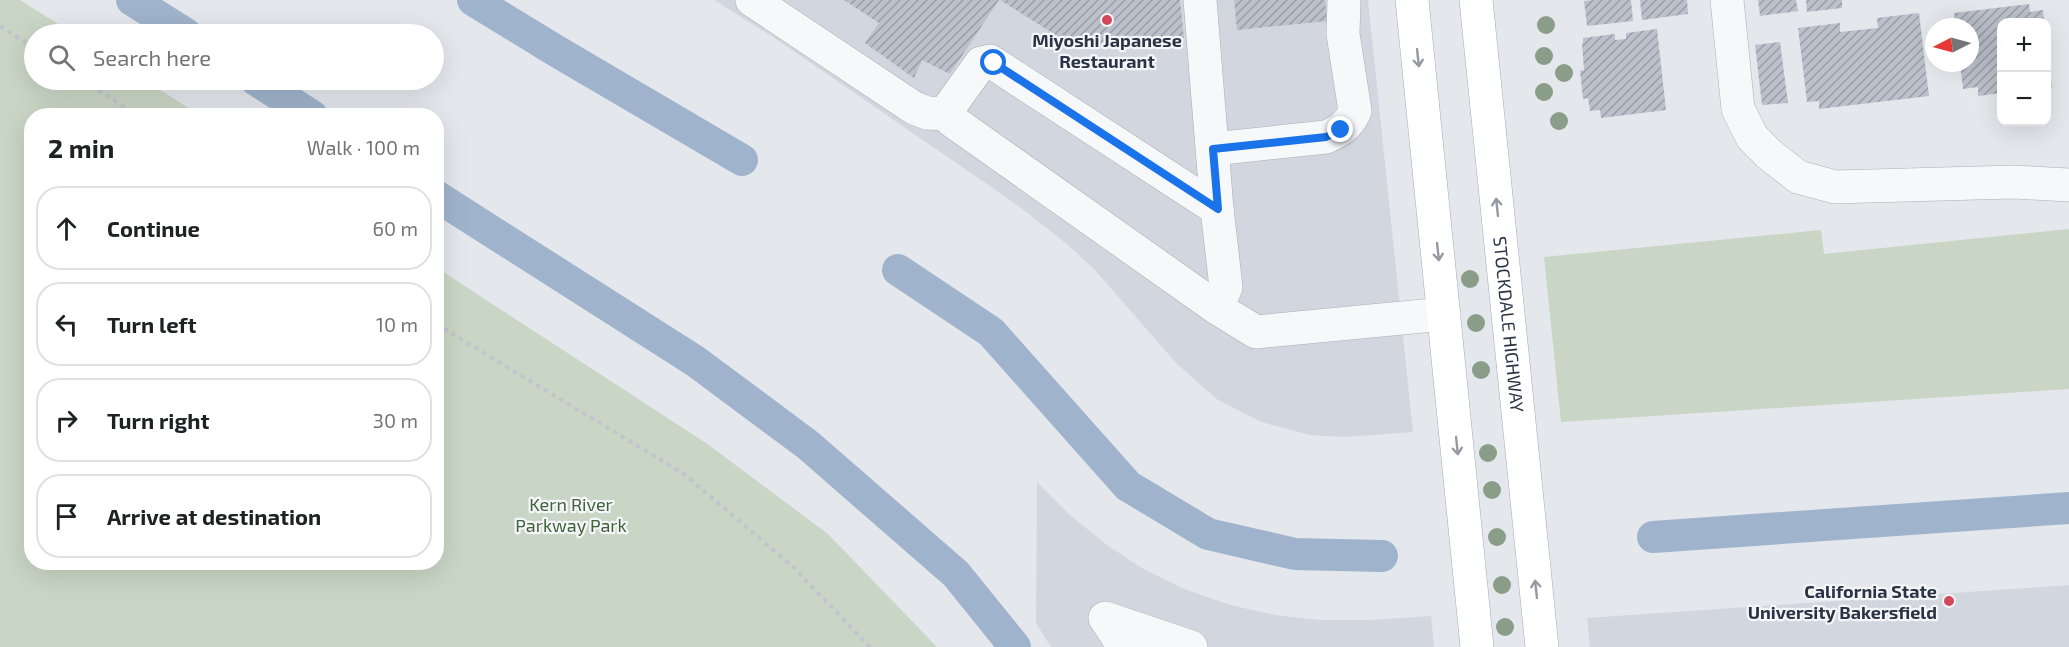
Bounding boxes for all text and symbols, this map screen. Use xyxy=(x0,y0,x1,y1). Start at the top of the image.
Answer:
marker: Miyoshi Japanese Restaurant xyxy=(1100,13,1114,27)
north arrow xyxy=(1925,18,1979,72)
map controls xyxy=(1997,18,2051,126)
button: + xyxy=(1997,18,2051,72)
search box xyxy=(24,24,444,90)
place label: Miyoshi Japanese Restaurant xyxy=(1032,29,1182,72)
icon: search xyxy=(45,41,78,74)
text: Search here xyxy=(93,44,211,70)
one-way arrow xyxy=(1413,48,1424,68)
route start xyxy=(980,49,1006,75)
button: − xyxy=(1997,72,2051,126)
route end xyxy=(1327,116,1353,142)
text: 2 min xyxy=(48,132,114,163)
text: Walk · 100 m xyxy=(307,135,420,159)
one-way arrow xyxy=(1491,197,1502,217)
icon: ahead xyxy=(50,212,83,245)
text: Continue xyxy=(107,215,200,241)
text: 60 m xyxy=(373,216,418,240)
street label: STOCKDALE HIGHWAY xyxy=(1489,235,1529,414)
one-way arrow xyxy=(1432,242,1443,262)
icon: left xyxy=(50,308,83,341)
text: Turn left xyxy=(107,311,196,337)
text: 10 m xyxy=(376,312,418,336)
icon: right xyxy=(50,404,83,437)
text: Turn right xyxy=(107,407,209,433)
text: 30 m xyxy=(373,408,418,432)
one-way arrow xyxy=(1452,436,1463,456)
park label: Kern River Parkway Park xyxy=(515,493,627,536)
icon: arrive xyxy=(50,500,83,533)
text: Arrive at destination xyxy=(107,503,321,529)
one-way arrow xyxy=(1530,579,1541,599)
place label: California State University Bakersfield xyxy=(1748,580,1937,623)
marker: California State University Bakersfield xyxy=(1942,594,1956,608)

